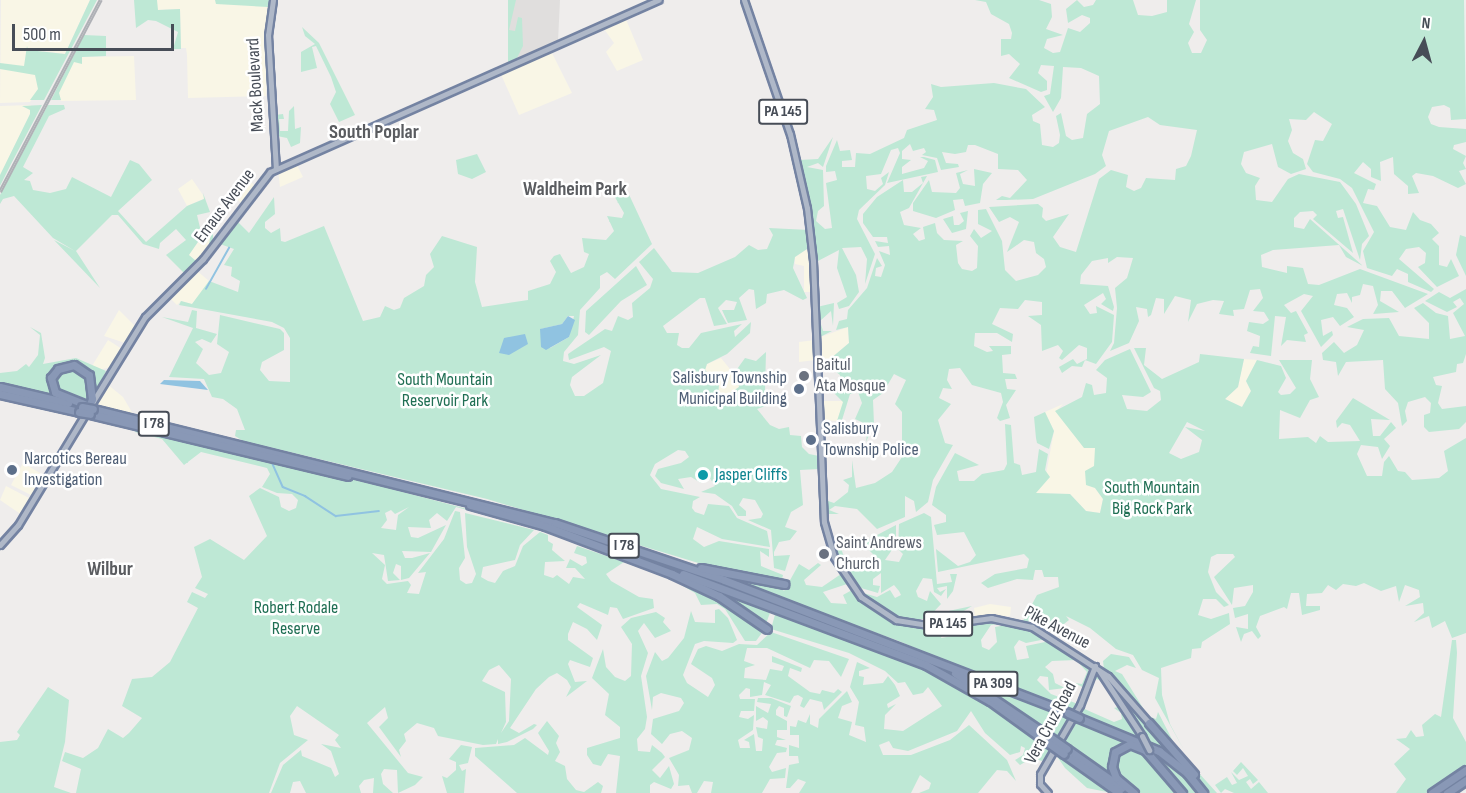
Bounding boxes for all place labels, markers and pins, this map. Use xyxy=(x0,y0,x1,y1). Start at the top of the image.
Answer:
place label: Baitul Ata Mosque xyxy=(816,355,886,398)
place label: Salisbury Township Municipal Building xyxy=(672,368,787,410)
marker: Baitul Ata Mosque xyxy=(797,369,811,383)
marker: Salisbury Township Municipal Building xyxy=(792,382,806,396)
place label: Salisbury Township Police xyxy=(823,419,919,462)
marker: Salisbury Township Police xyxy=(804,433,818,447)
place label: Narcotics Bereau Investigation xyxy=(24,449,127,492)
marker: Narcotics Bereau Investigation xyxy=(5,463,19,477)
place label: Jasper Cliffs xyxy=(715,464,787,486)
marker: Jasper Cliffs xyxy=(696,468,710,482)
place label: Saint Andrews Church xyxy=(836,533,922,576)
marker: Saint Andrews Church xyxy=(817,547,831,561)

